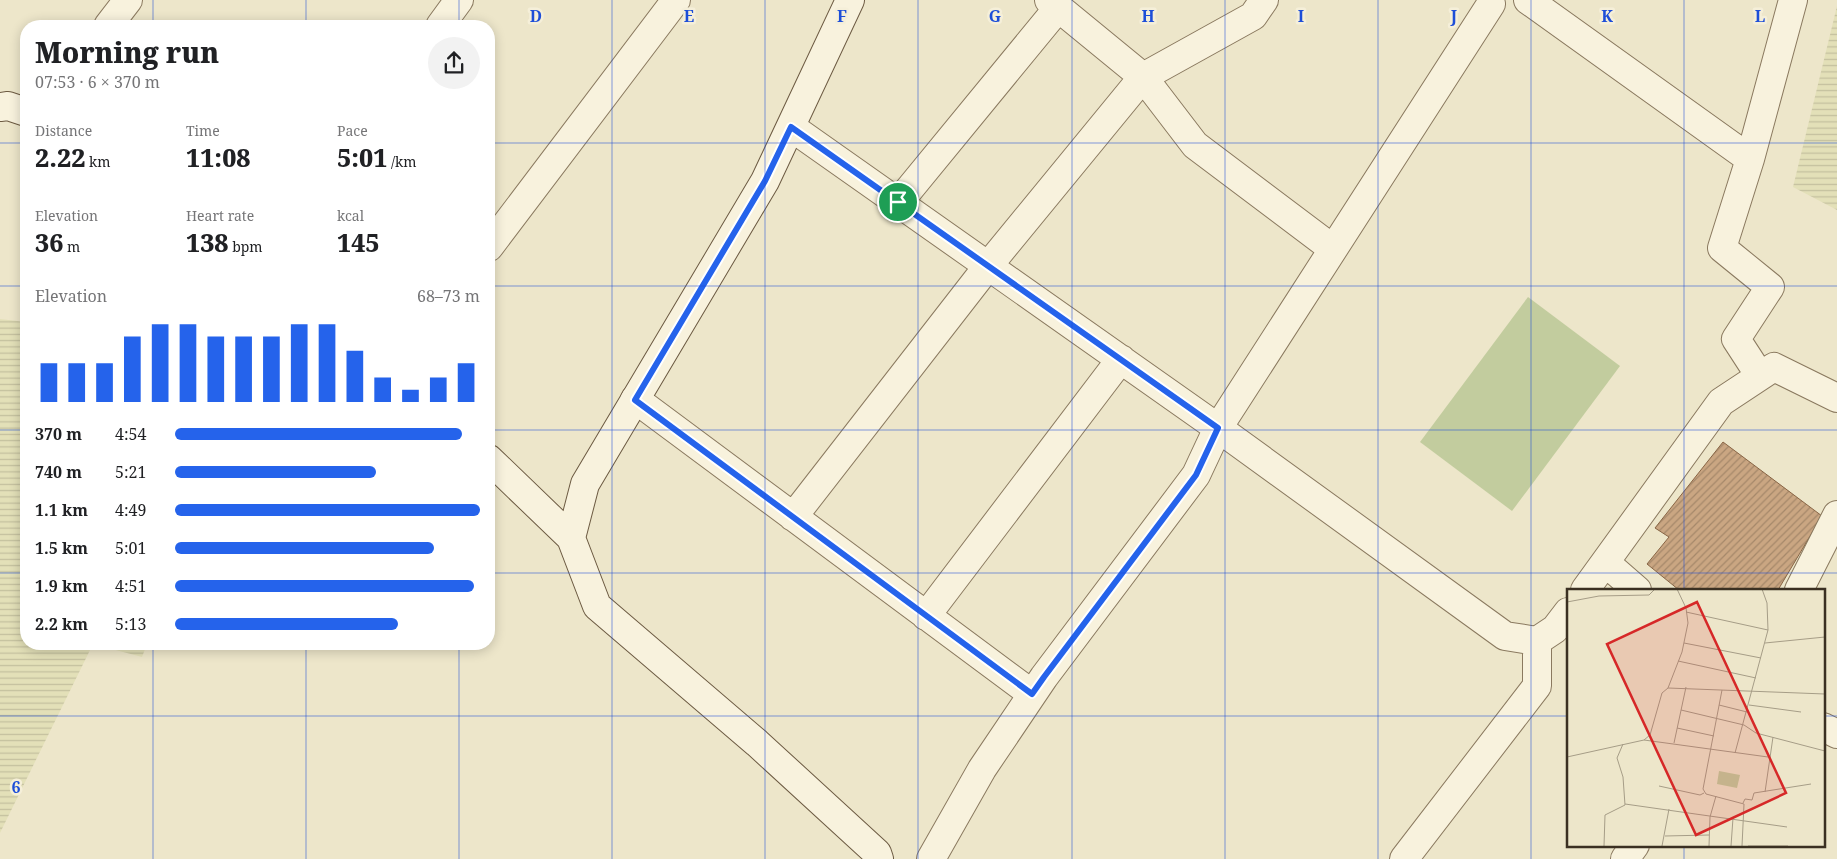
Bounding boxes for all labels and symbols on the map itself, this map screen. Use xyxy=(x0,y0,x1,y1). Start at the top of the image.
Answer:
text: D xyxy=(530,5,542,27)
text: E xyxy=(684,5,694,27)
text: F xyxy=(837,5,847,27)
text: G xyxy=(989,5,1001,27)
text: H xyxy=(1141,5,1155,27)
text: I xyxy=(1298,5,1304,27)
text: J xyxy=(1450,5,1458,27)
text: K xyxy=(1601,5,1613,27)
text: L xyxy=(1755,5,1765,27)
pin xyxy=(877,181,919,223)
inset map xyxy=(1567,589,1824,846)
text: 6 xyxy=(11,776,21,798)

